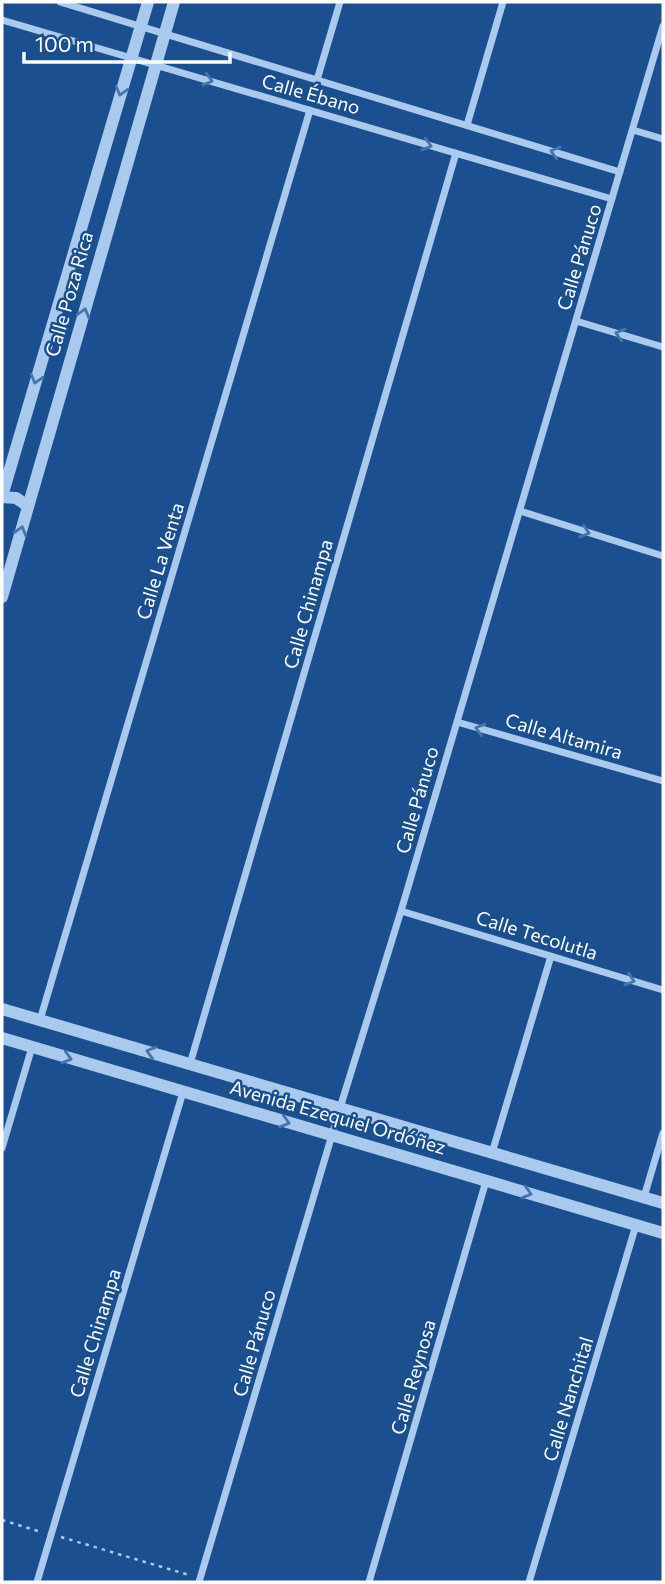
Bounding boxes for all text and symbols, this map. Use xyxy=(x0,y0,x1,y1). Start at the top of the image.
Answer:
scale bar xyxy=(24,21,231,65)
text: 100 m xyxy=(35,31,94,56)
street label: Calle Ébano xyxy=(259,69,363,118)
one-way arrow xyxy=(202,72,214,87)
one-way arrow xyxy=(115,84,130,96)
one-way arrow xyxy=(420,136,432,151)
one-way arrow xyxy=(549,145,561,160)
street label: Calle Pánuco xyxy=(551,201,606,313)
street label: Calle Poza Rica xyxy=(40,229,97,359)
one-way arrow xyxy=(75,307,90,319)
one-way arrow xyxy=(614,327,626,342)
one-way arrow xyxy=(30,373,45,385)
street label: Calle La Venta xyxy=(131,500,188,622)
one-way arrow xyxy=(578,523,590,538)
one-way arrow xyxy=(12,525,27,537)
street label: Calle Chinampa xyxy=(278,536,337,671)
street label: Calle Altamira xyxy=(503,708,625,763)
one-way arrow xyxy=(474,722,486,737)
street label: Calle Pánuco xyxy=(390,744,443,856)
street label: Calle Tecolutla xyxy=(474,905,601,964)
one-way arrow xyxy=(624,971,636,986)
one-way arrow xyxy=(145,1046,157,1061)
one-way arrow xyxy=(61,1049,73,1064)
street label: Avenida Ezequiel Ordóñez xyxy=(228,1075,449,1158)
one-way arrow xyxy=(279,1113,291,1128)
one-way arrow xyxy=(521,1184,533,1199)
street label: Calle Chinampa xyxy=(64,1266,125,1400)
street label: Calle Pánuco xyxy=(227,1287,280,1399)
street label: Calle Reynosa xyxy=(385,1317,440,1437)
street label: Calle Nanchital xyxy=(538,1334,597,1464)

